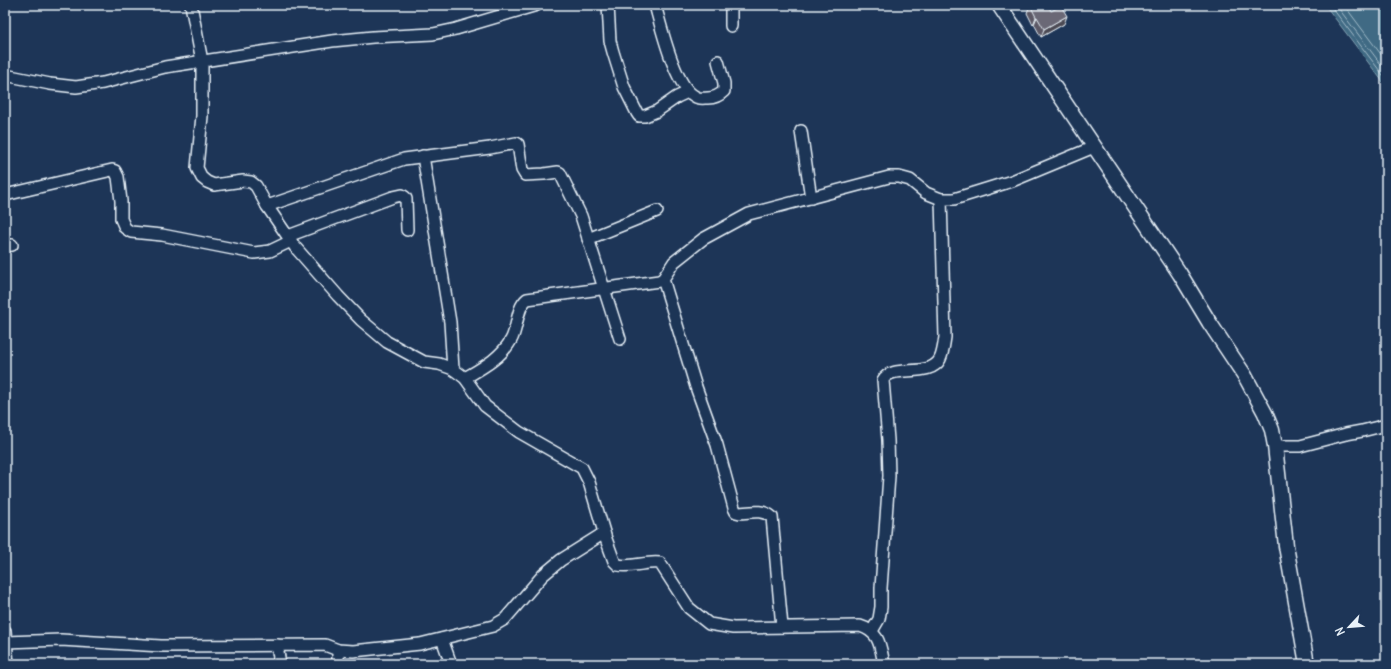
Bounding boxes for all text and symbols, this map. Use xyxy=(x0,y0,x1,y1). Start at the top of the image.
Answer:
north arrow xyxy=(1329,607,1369,647)
text: N xyxy=(1332,625,1348,638)

